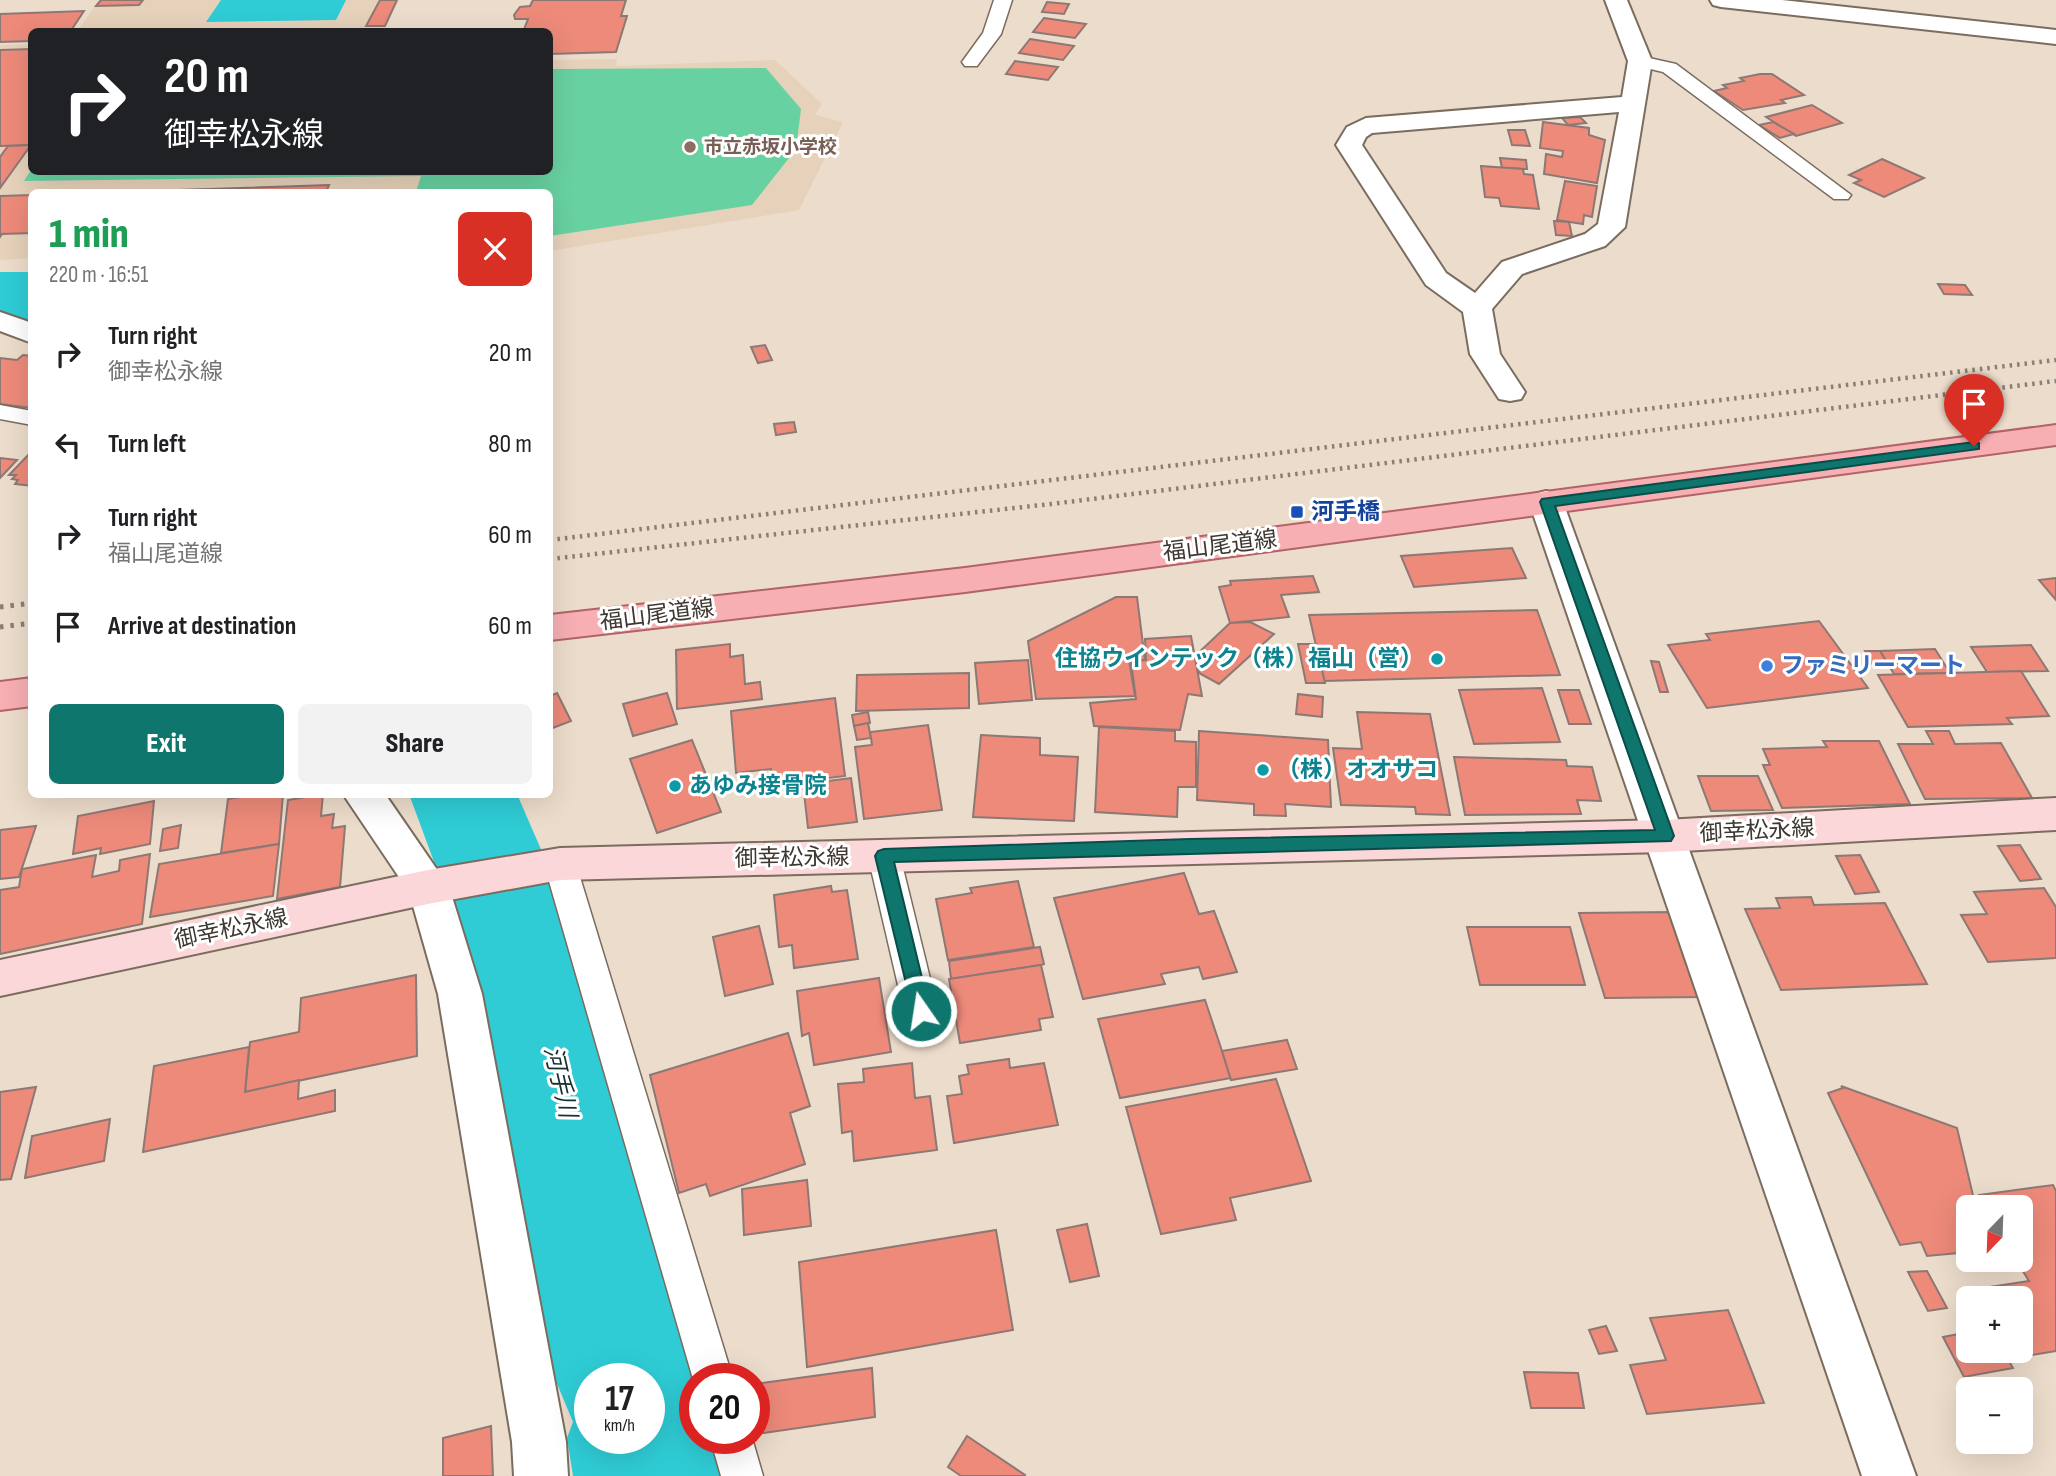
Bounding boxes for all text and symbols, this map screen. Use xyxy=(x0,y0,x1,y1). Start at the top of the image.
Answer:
text: 20 m xyxy=(164,48,249,107)
icon: right xyxy=(49,56,140,147)
text: 御幸松永線 xyxy=(164,116,324,155)
place label: 市立赤坂小学校 xyxy=(704,136,837,159)
marker: 市立赤坂小学校 xyxy=(682,139,698,155)
text: 1 min xyxy=(49,209,129,260)
button: close xyxy=(458,212,532,286)
text: 220 m · 16:51 xyxy=(49,261,148,289)
text: Turn right xyxy=(108,321,197,352)
icon: right xyxy=(49,335,87,373)
text: 20 m xyxy=(489,338,532,369)
text: 御幸松永線 xyxy=(108,358,223,386)
pin xyxy=(1944,374,2004,446)
icon: arrive xyxy=(1955,385,1993,423)
icon: left xyxy=(49,426,87,464)
text: Turn left xyxy=(108,429,186,460)
text: 80 m xyxy=(488,429,532,460)
place label: 河手橋 xyxy=(1311,498,1380,526)
text: Turn right xyxy=(108,503,197,534)
marker: 河手橋 xyxy=(1289,504,1305,520)
icon: right xyxy=(49,517,87,555)
text: 60 m xyxy=(488,520,532,551)
street label: 福山尾道線 xyxy=(1161,525,1279,567)
text: 福山尾道線 xyxy=(108,540,223,568)
street label: 福山尾道線 xyxy=(598,594,716,636)
icon: arrive xyxy=(49,608,87,646)
text: Arrive at destination xyxy=(108,611,296,642)
text: 60 m xyxy=(488,611,532,642)
place label: 住協ウインテック（株）福山（営） xyxy=(1055,645,1423,673)
marker: 住協ウインテック（株）福山（営） xyxy=(1429,651,1445,667)
place label: ファミリーマート xyxy=(1781,652,1965,680)
marker: ファミリーマート xyxy=(1759,658,1775,674)
button: Exit xyxy=(49,704,284,784)
button: Share xyxy=(298,704,532,784)
place label: （株）オオサコ xyxy=(1277,756,1438,784)
marker: （株）オオサコ xyxy=(1255,762,1271,778)
place label: あゆみ接骨院 xyxy=(689,772,827,800)
marker: あゆみ接骨院 xyxy=(667,778,683,794)
street label: 御幸松永線 xyxy=(1699,814,1815,848)
street label: 御幸松永線 xyxy=(734,843,850,873)
street label: 御幸松永線 xyxy=(172,903,290,955)
position arrow xyxy=(884,974,958,1048)
water label: 河手川 xyxy=(538,1044,583,1123)
north arrow xyxy=(1956,1195,2034,1272)
map controls xyxy=(1956,1195,2033,1454)
button: + xyxy=(1956,1286,2033,1363)
speed limit sign: 20 xyxy=(679,1363,770,1454)
button: − xyxy=(1956,1377,2033,1454)
text: 17 xyxy=(605,1378,634,1421)
text: km/h xyxy=(604,1415,635,1436)

